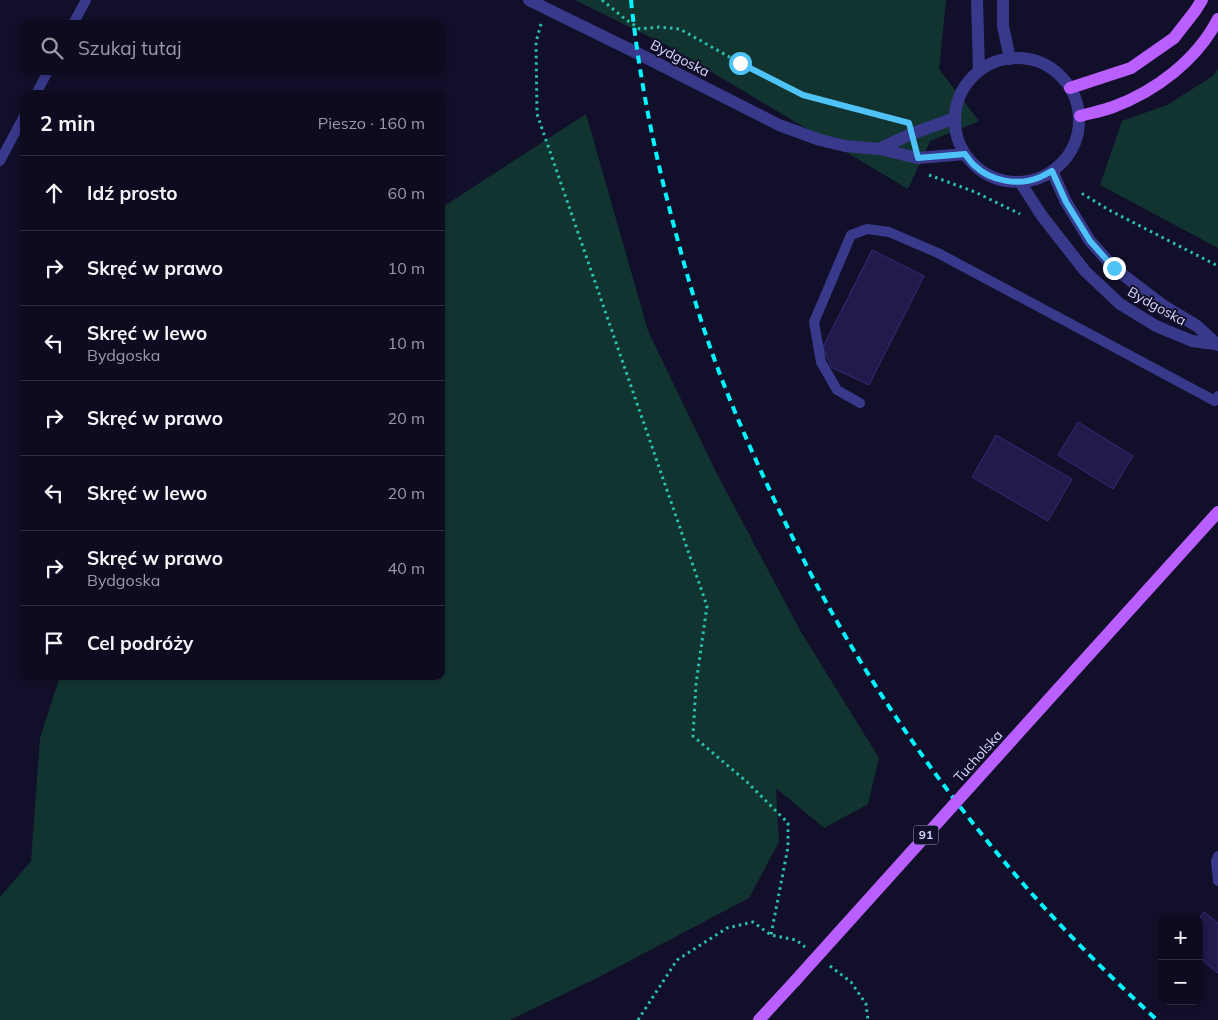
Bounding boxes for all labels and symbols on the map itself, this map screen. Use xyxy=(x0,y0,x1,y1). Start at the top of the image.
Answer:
street label: Bydgoska xyxy=(647,35,713,81)
route start xyxy=(729,52,752,75)
route end xyxy=(1103,257,1126,280)
street label: Bydgoska xyxy=(1125,283,1189,329)
street label: Tucholska xyxy=(950,726,1006,786)
road number: 91 xyxy=(914,826,938,844)

